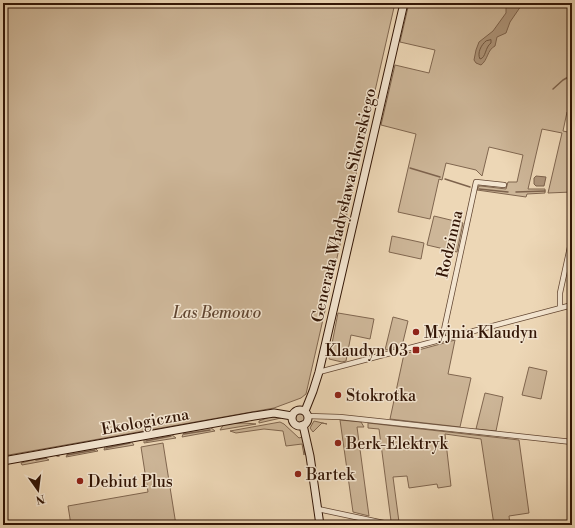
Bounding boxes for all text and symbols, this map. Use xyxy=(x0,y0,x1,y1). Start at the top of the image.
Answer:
street label: Generała Władysława Sikorskiego xyxy=(307,86,381,324)
street label: Rodzinna xyxy=(432,207,468,280)
park label: Las Bemowo xyxy=(172,303,261,323)
place label: Myjnia Klaudyn xyxy=(424,323,538,343)
marker: Myjnia Klaudyn xyxy=(411,327,421,337)
place label: Klaudyn 03 xyxy=(325,341,408,361)
marker: Klaudyn 03 xyxy=(411,345,421,355)
place label: Stokrotka xyxy=(346,386,417,406)
marker: Stokrotka xyxy=(333,390,343,400)
street label: Ekologiczna xyxy=(100,404,192,440)
place label: Berk-Elektryk xyxy=(345,434,450,454)
marker: Berk-Elektryk xyxy=(333,438,343,448)
place label: Bartek xyxy=(305,465,356,485)
marker: Bartek xyxy=(293,469,303,479)
north arrow xyxy=(18,470,58,510)
place label: Debiut Plus xyxy=(88,472,173,492)
marker: Debiut Plus xyxy=(75,476,85,486)
text: N xyxy=(34,491,46,507)

